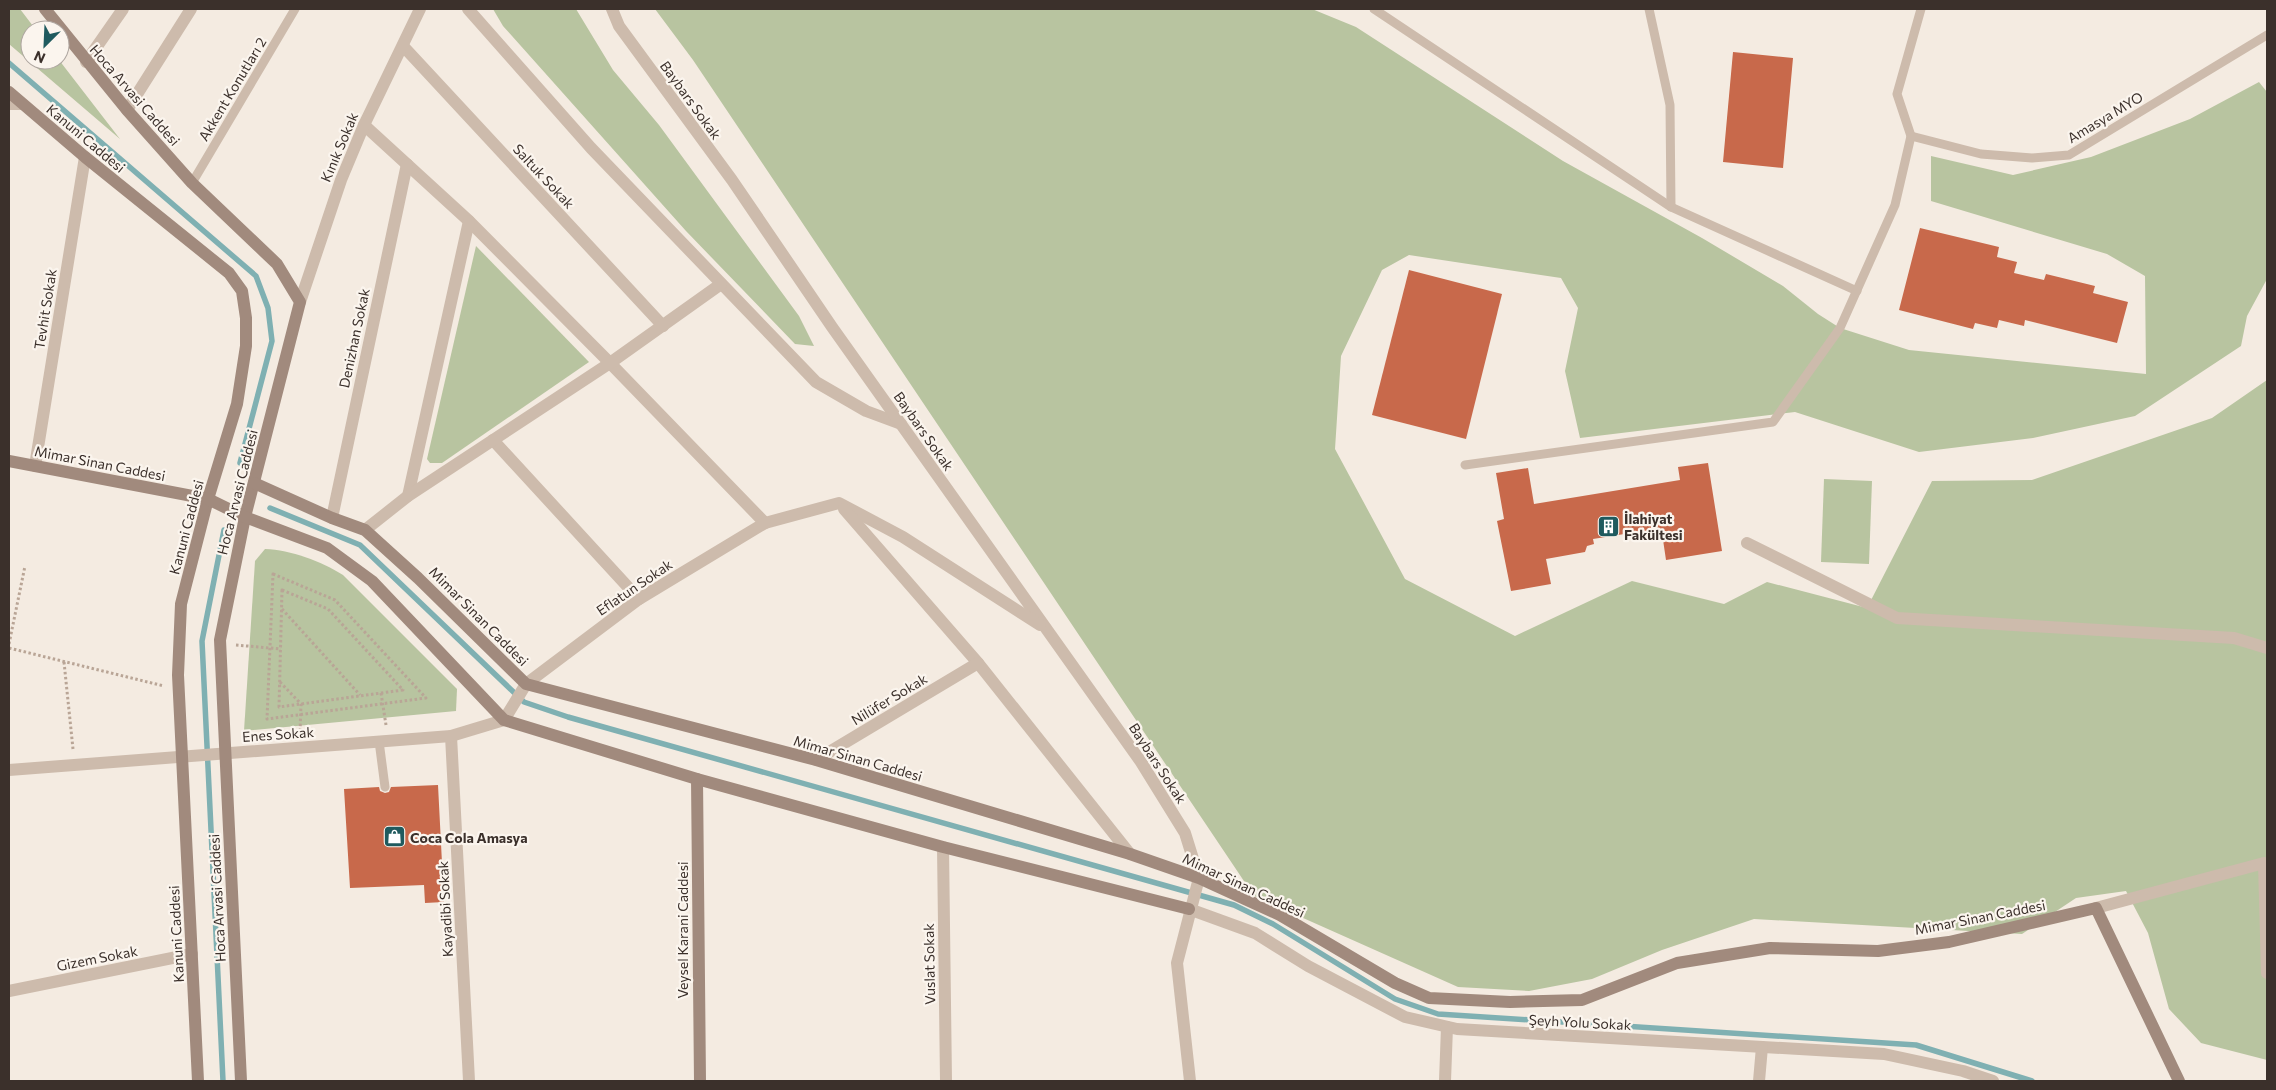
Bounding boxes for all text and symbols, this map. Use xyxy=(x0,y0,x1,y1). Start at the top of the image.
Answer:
north arrow xyxy=(20,20,70,70)
street label: Akkent Konutları 2 xyxy=(194,34,270,144)
street label: Hoca Arvasi Caddesi xyxy=(86,41,184,149)
text: N xyxy=(31,47,48,67)
street label: Baybars Sokak xyxy=(657,58,725,143)
street label: Amasya MYO xyxy=(2064,88,2146,146)
street label: Kanuni Caddesi xyxy=(43,100,129,176)
street label: Kınık Sokak xyxy=(317,109,361,184)
street label: Saltuk Sokak xyxy=(510,140,578,212)
street label: Tevhit Sokak xyxy=(30,267,60,351)
street label: Denizhan Sokak xyxy=(335,286,373,389)
street label: Baybars Sokak xyxy=(891,388,958,474)
street label: Hoca Arvasi Caddesi xyxy=(213,428,261,556)
street label: Mimar Sinan Caddesi xyxy=(33,442,167,484)
street label: Kanuni Caddesi xyxy=(165,478,207,576)
place label: İlahiyat Fakültesi xyxy=(1624,510,1683,543)
building icon: İlahiyat Fakültesi xyxy=(1596,514,1620,538)
street label: Eflatun Sokak xyxy=(593,555,676,619)
street label: Mimar Sinan Caddesi xyxy=(426,563,532,669)
street label: Nilüfer Sokak xyxy=(848,669,930,728)
street label: Baybars Sokak xyxy=(1126,720,1191,807)
street label: Enes Sokak xyxy=(242,723,315,745)
street label: Mimar Sinan Caddesi xyxy=(792,731,924,785)
shop icon: Coca Cola Amasya xyxy=(382,825,406,849)
place label: Coca Cola Amasya xyxy=(410,829,528,846)
street label: Hoca Arvasi Caddesi xyxy=(205,833,229,963)
street label: Mimar Sinan Caddesi xyxy=(1180,849,1308,921)
street label: Kayadibi Sokak xyxy=(434,860,456,958)
street label: Veysel Karani Caddesi xyxy=(674,861,691,999)
street label: Kanuni Caddesi xyxy=(165,885,187,983)
street label: Mimar Sinan Caddesi xyxy=(1913,896,2047,938)
street label: Vuslat Sokak xyxy=(920,923,938,1005)
street label: Gizem Sokak xyxy=(55,942,139,974)
street label: Şeyh Yolu Sokak xyxy=(1528,1011,1632,1033)

